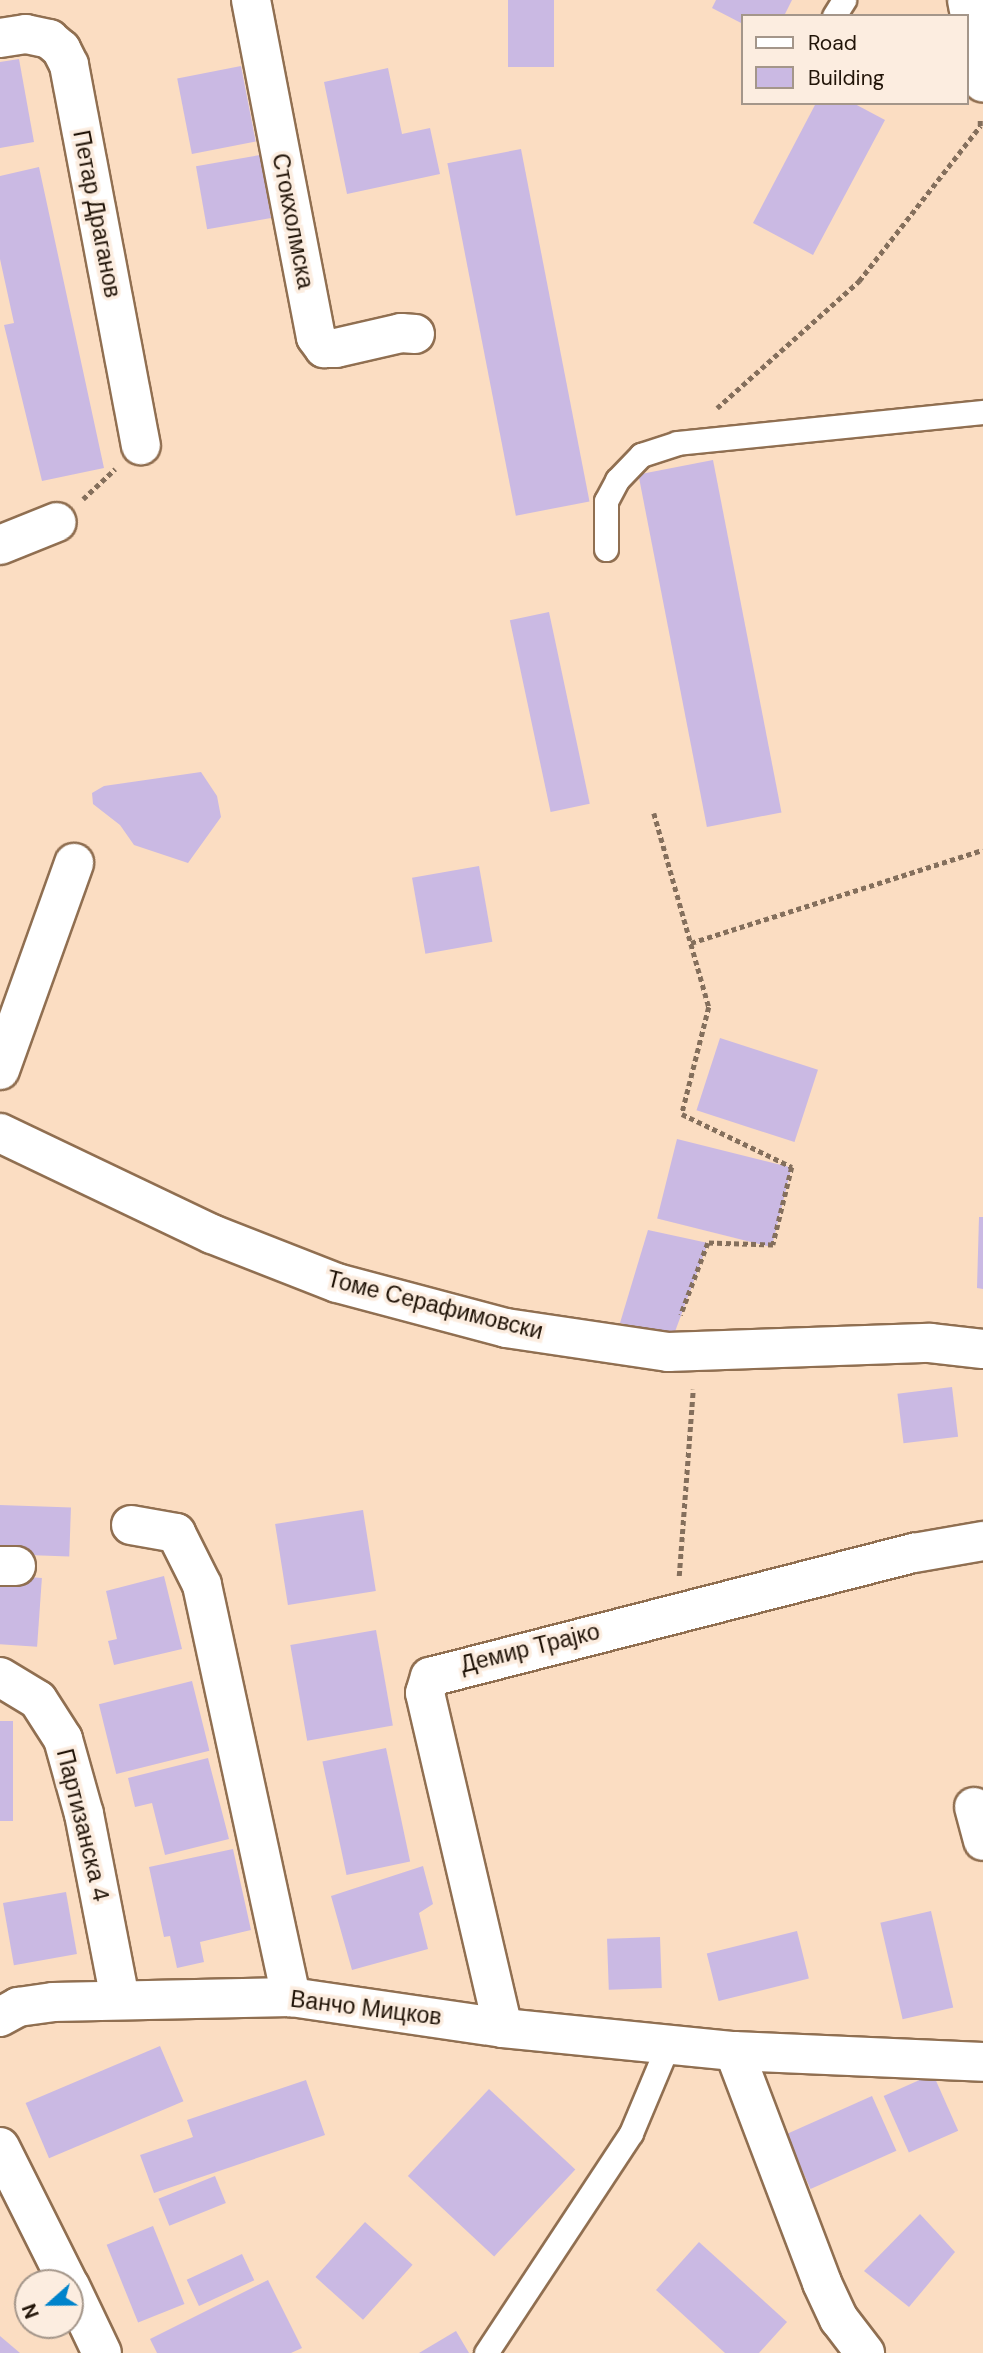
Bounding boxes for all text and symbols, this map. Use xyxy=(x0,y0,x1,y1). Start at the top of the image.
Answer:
legend xyxy=(741,14,969,105)
text: Road xyxy=(808,29,857,57)
text: Building xyxy=(808,64,884,92)
street label: Петар Драганов xyxy=(67,128,127,300)
street label: Стокхолмска xyxy=(266,151,320,291)
street label: Томе Серафимовски xyxy=(324,1265,546,1345)
street label: Демир Трајко xyxy=(458,1617,602,1679)
street label: Партизанска 4 xyxy=(51,1746,115,1904)
street label: Ванчо Мицков xyxy=(289,1985,443,2031)
north arrow xyxy=(14,2269,84,2339)
text: N xyxy=(17,2300,45,2322)

